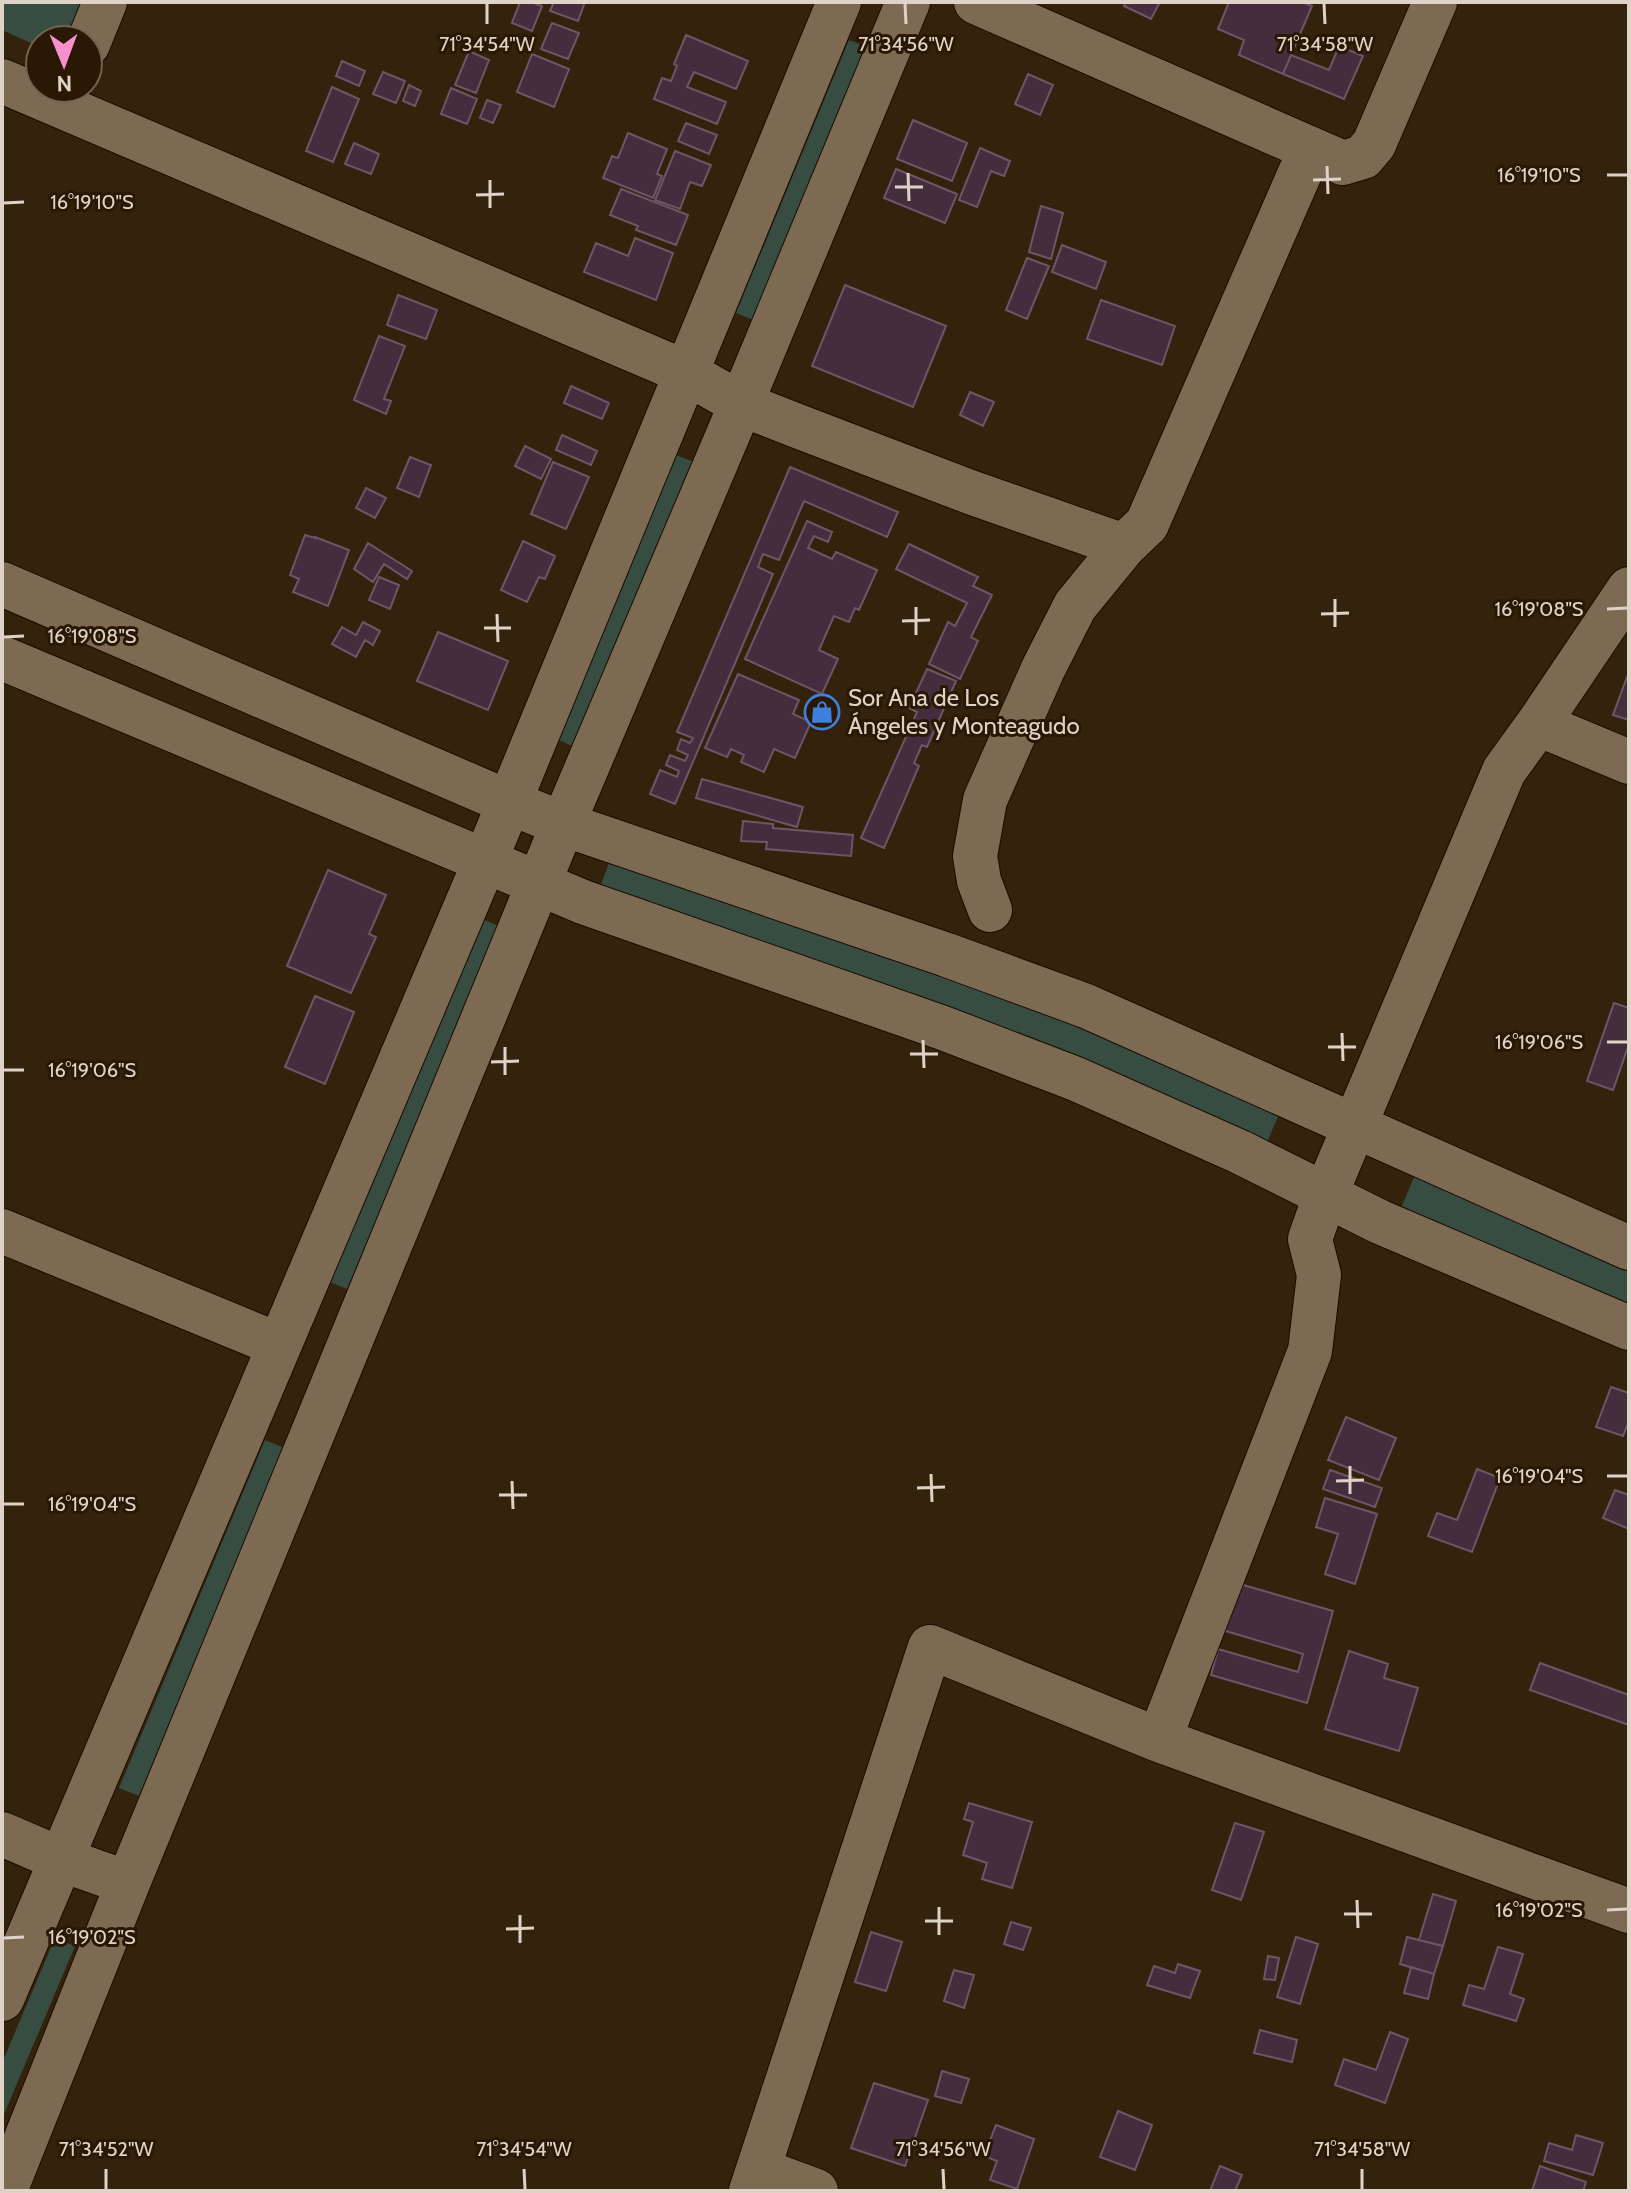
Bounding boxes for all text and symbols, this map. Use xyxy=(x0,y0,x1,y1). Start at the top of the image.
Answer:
north arrow xyxy=(24,24,104,104)
text: 71°34'54"W xyxy=(439,32,535,56)
text: 71°34'56"W xyxy=(858,32,954,56)
text: 71°34'58"W xyxy=(1277,32,1373,56)
text: N xyxy=(56,70,72,97)
text: 16°19'10"S xyxy=(1497,163,1581,187)
text: 16°19'10"S xyxy=(50,190,134,214)
text: 16°19'08"S xyxy=(1495,597,1584,621)
text: 16°19'08"S xyxy=(48,624,137,648)
place label: Sor Ana de Los Ángeles y Monteagudo xyxy=(848,683,1080,740)
shop icon: Sor Ana de Los Ángeles y Monteagudo xyxy=(803,693,841,731)
text: 16°19'06"S xyxy=(1495,1030,1583,1054)
text: 16°19'06"S xyxy=(48,1058,136,1082)
text: 16°19'04"S xyxy=(1495,1464,1583,1488)
text: 16°19'04"S xyxy=(48,1492,136,1516)
text: 16°19'02"S xyxy=(1495,1898,1583,1922)
text: 16°19'02"S xyxy=(48,1925,136,1949)
text: 71°34'52"W xyxy=(59,2137,153,2161)
text: 71°34'54"W xyxy=(476,2137,572,2161)
text: 71°34'56"W xyxy=(895,2137,991,2161)
text: 71°34'58"W xyxy=(1314,2137,1410,2161)

